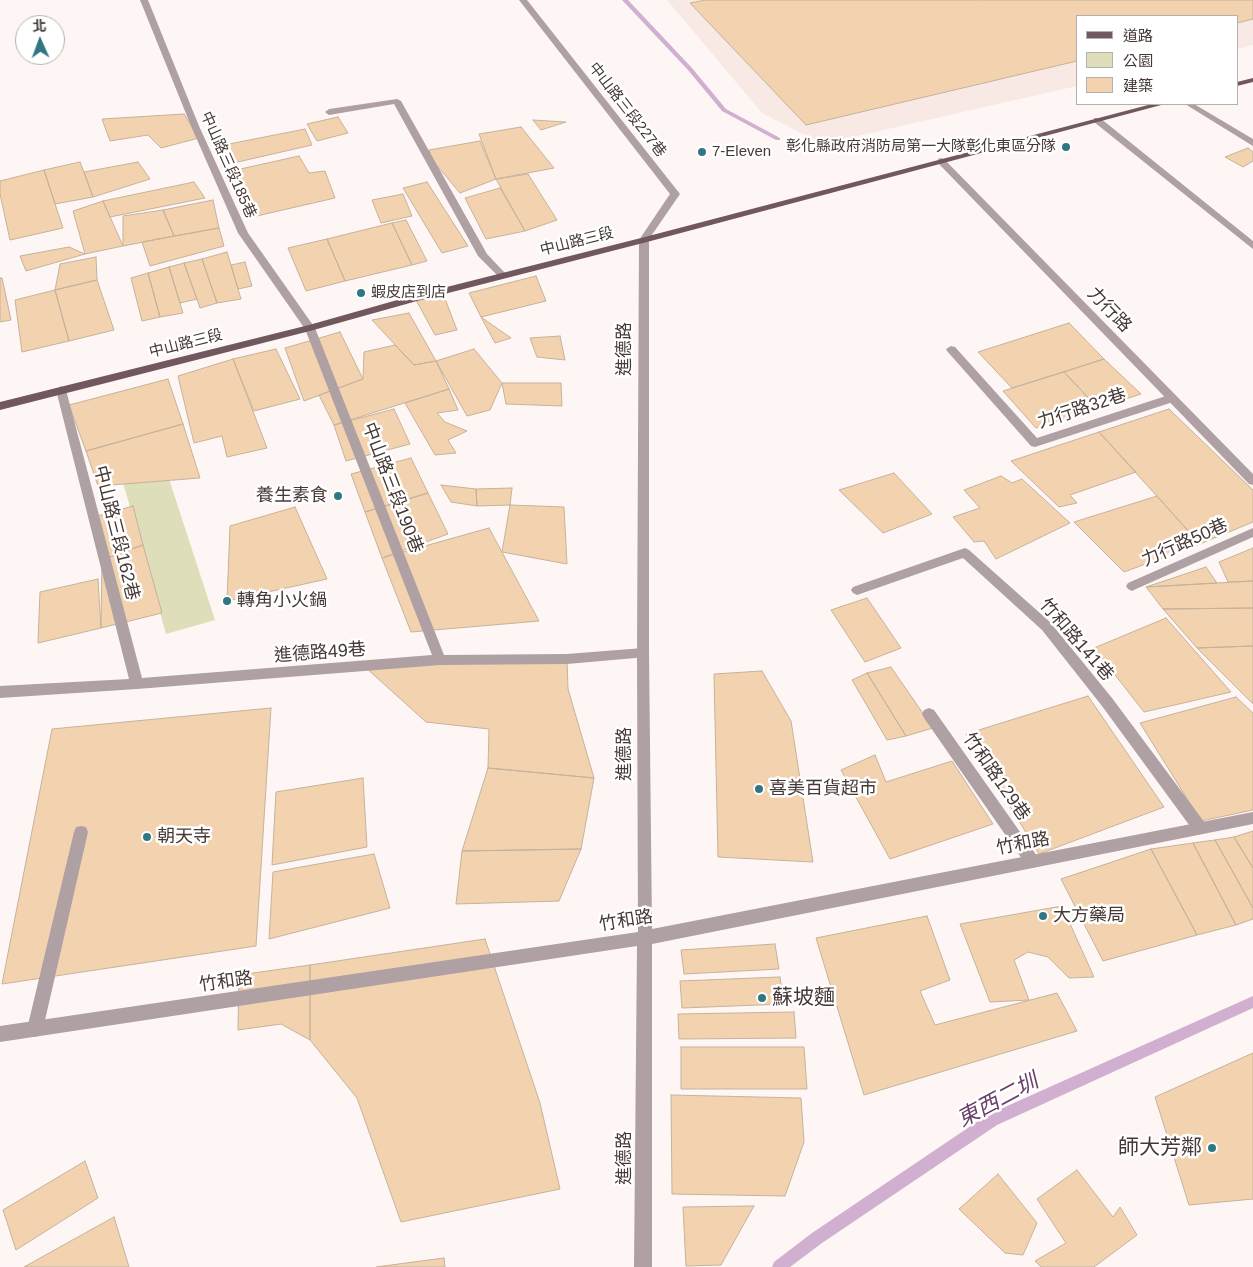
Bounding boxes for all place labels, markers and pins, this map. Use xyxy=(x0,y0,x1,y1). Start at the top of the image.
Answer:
place label: 彰化縣政府消防局第一大隊彰化東區分隊 xyxy=(786,138,1056,156)
marker: 彰化縣政府消防局第一大隊彰化東區分隊 xyxy=(1060,141,1072,153)
place label: 7-Eleven xyxy=(712,143,771,161)
marker: 7-Eleven xyxy=(696,146,708,158)
place label: 蝦皮店到店 xyxy=(371,284,446,302)
marker: 蝦皮店到店 xyxy=(355,287,367,299)
place label: 養生素食 xyxy=(256,485,328,507)
marker: 養生素食 xyxy=(332,490,344,502)
place label: 轉角小火鍋 xyxy=(237,590,327,612)
marker: 轉角小火鍋 xyxy=(221,595,233,607)
place label: 喜美百貨超市 xyxy=(769,778,877,800)
marker: 喜美百貨超市 xyxy=(753,783,765,795)
place label: 朝天寺 xyxy=(157,826,211,848)
marker: 朝天寺 xyxy=(141,831,153,843)
place label: 大方藥局 xyxy=(1053,905,1125,927)
marker: 大方藥局 xyxy=(1037,910,1049,922)
place label: 蘇坡麵 xyxy=(772,985,835,1011)
marker: 蘇坡麵 xyxy=(756,992,768,1004)
place label: 師大芳鄰 xyxy=(1118,1135,1202,1161)
marker: 師大芳鄰 xyxy=(1206,1142,1218,1154)

